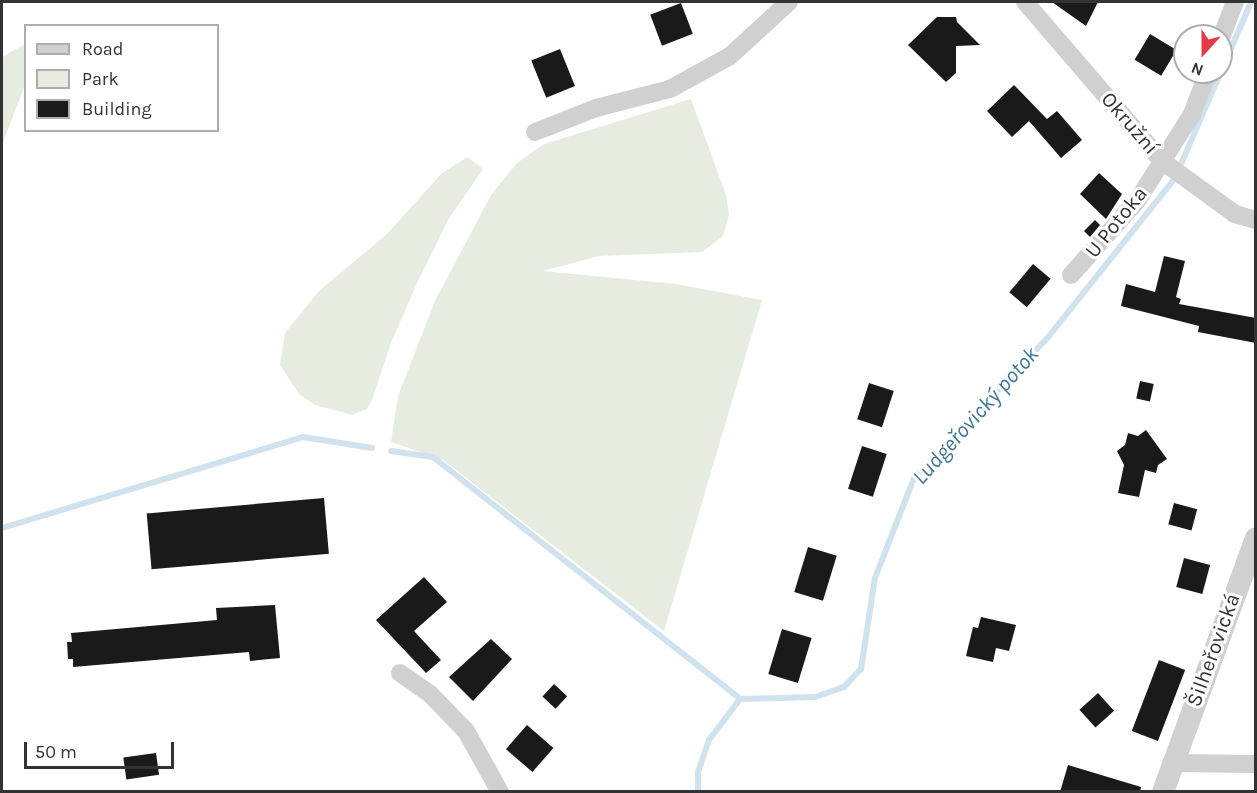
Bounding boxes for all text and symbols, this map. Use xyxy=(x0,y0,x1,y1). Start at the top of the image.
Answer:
legend xyxy=(24,24,219,132)
north arrow xyxy=(1173,24,1233,84)
text: Road xyxy=(82,38,123,60)
text: N xyxy=(1188,58,1206,80)
text: Park xyxy=(82,68,119,90)
street label: Okružní xyxy=(1096,87,1164,159)
text: Building xyxy=(82,98,152,120)
street label: U Potoka xyxy=(1080,181,1152,263)
water label: Ludgeřovický potok xyxy=(907,342,1045,490)
street label: Šilheřovická xyxy=(1181,590,1245,710)
scale bar xyxy=(27,730,177,768)
text: 50 m xyxy=(35,741,77,763)

